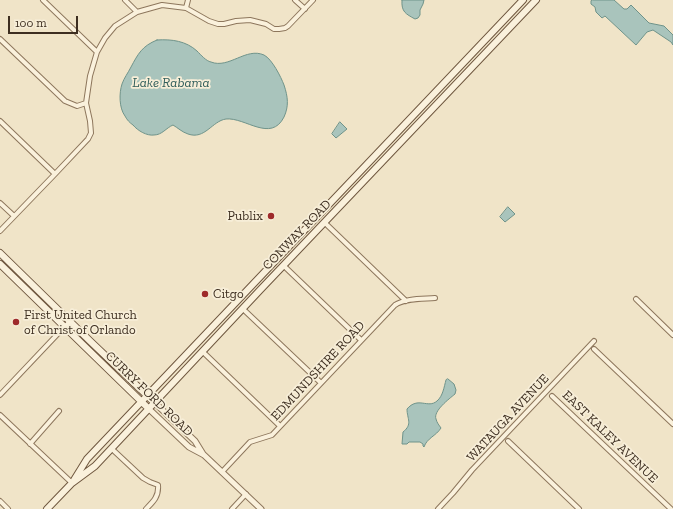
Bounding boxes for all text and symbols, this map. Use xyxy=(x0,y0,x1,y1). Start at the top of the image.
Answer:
scale bar xyxy=(10,8,80,34)
text: 100 m xyxy=(15,16,47,30)
water label: Lake Rabama xyxy=(132,75,210,91)
street label: CONWAY ROAD xyxy=(260,197,334,273)
place label: Publix xyxy=(228,208,263,224)
marker: Publix xyxy=(266,211,276,221)
place label: Citgo xyxy=(213,286,244,302)
marker: Citgo xyxy=(200,289,210,299)
place label: First United Church of Christ of Orlando xyxy=(24,307,137,338)
marker: First United Church of Christ of Orlando xyxy=(11,317,21,327)
street label: EDMUNDSHIRE ROAD xyxy=(268,318,368,424)
street label: CURRY FORD ROAD xyxy=(102,348,196,440)
street label: WATAUGA AVENUE xyxy=(463,371,553,465)
street label: EAST KALEY AVENUE xyxy=(559,387,661,487)

